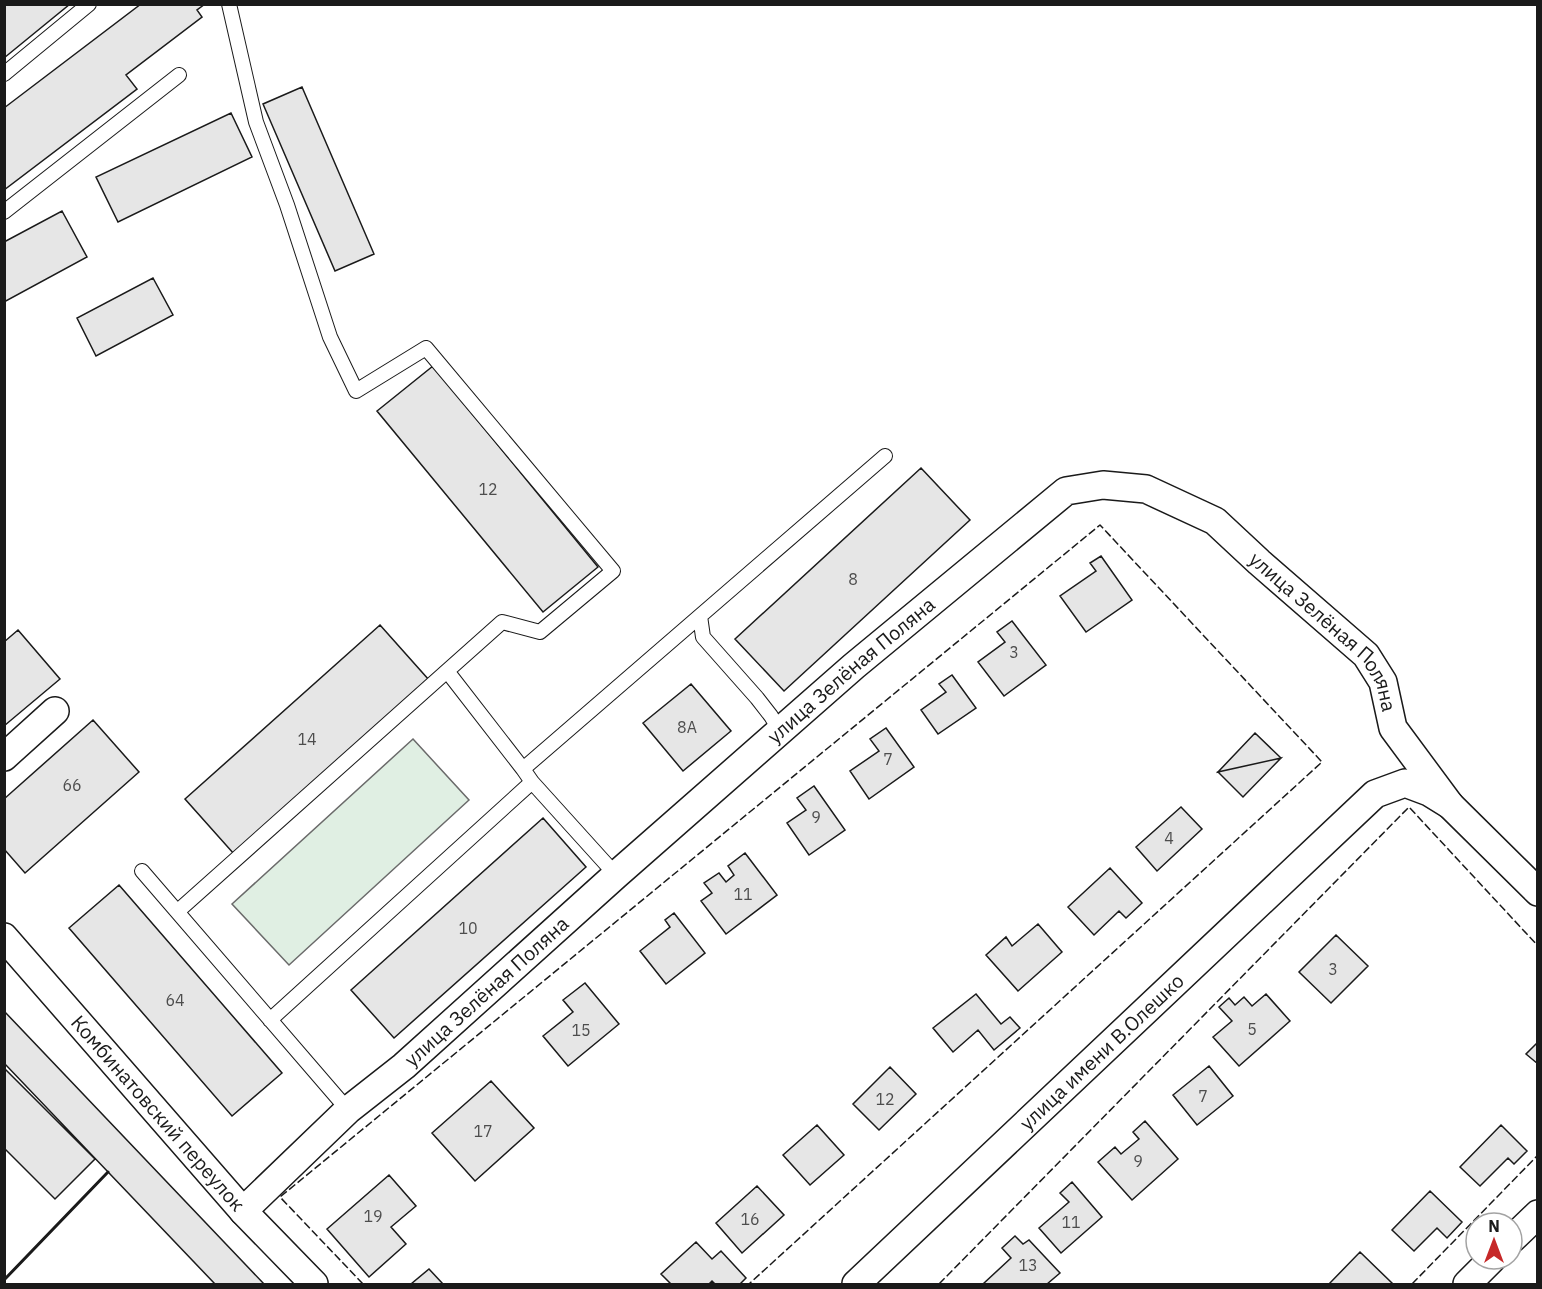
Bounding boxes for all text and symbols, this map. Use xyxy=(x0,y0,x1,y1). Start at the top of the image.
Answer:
house number: 12 xyxy=(478,479,498,499)
street label: улица Зелёная Поляна xyxy=(1243,546,1403,714)
house number: 8 xyxy=(848,569,858,589)
street label: улица Зелёная Поляна xyxy=(761,590,941,749)
house number: 3 xyxy=(1009,642,1019,662)
house number: 8А xyxy=(677,717,697,737)
house number: 14 xyxy=(297,729,317,749)
house number: 7 xyxy=(883,749,893,769)
house number: 66 xyxy=(62,775,82,795)
house number: 9 xyxy=(811,807,821,827)
house number: 4 xyxy=(1164,828,1174,848)
house number: 11 xyxy=(733,884,753,904)
street label: улица Зелёная Поляна xyxy=(398,910,574,1072)
house number: 10 xyxy=(458,918,478,938)
house number: 3 xyxy=(1328,959,1338,979)
street label: улица имени В.Олешко xyxy=(1013,967,1190,1136)
house number: 64 xyxy=(165,990,185,1010)
street label: Комбинатовский переулок xyxy=(65,1009,251,1217)
house number: 5 xyxy=(1247,1019,1257,1039)
house number: 15 xyxy=(571,1020,591,1040)
house number: 7 xyxy=(1198,1086,1208,1106)
house number: 12 xyxy=(875,1089,895,1109)
house number: 17 xyxy=(473,1121,493,1141)
house number: 9 xyxy=(1133,1151,1143,1171)
house number: 19 xyxy=(363,1206,383,1226)
house number: 16 xyxy=(740,1209,760,1229)
north arrow xyxy=(1464,1211,1524,1271)
house number: 11 xyxy=(1061,1212,1081,1232)
text: N xyxy=(1488,1216,1500,1236)
house number: 13 xyxy=(1018,1255,1038,1275)

